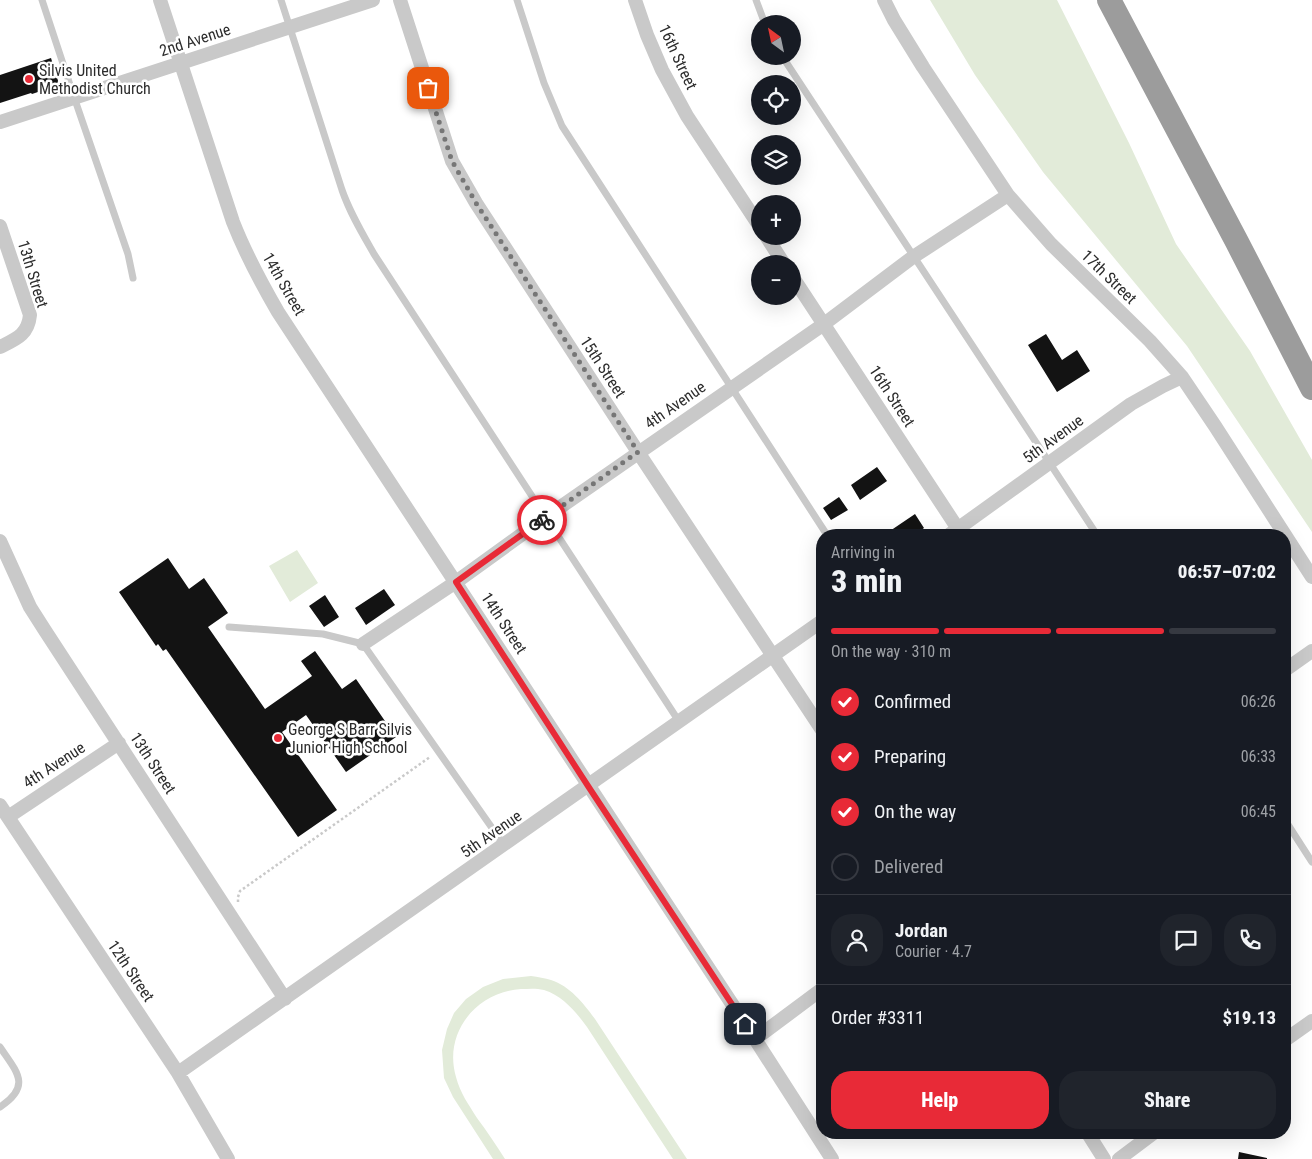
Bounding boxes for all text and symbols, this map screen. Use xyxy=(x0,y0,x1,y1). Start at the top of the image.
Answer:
north arrow xyxy=(751,15,801,65)
map controls xyxy=(751,15,801,305)
street label: 2nd Avenue xyxy=(157,20,233,60)
street label: 16th Street xyxy=(655,22,701,93)
place label: Silvis United Methodist Church xyxy=(39,61,151,98)
pin xyxy=(407,67,449,109)
marker: Silvis United Methodist Church xyxy=(23,73,35,85)
icon: bag xyxy=(414,74,442,102)
button: locate xyxy=(751,75,801,125)
button: layers xyxy=(751,135,801,185)
button: + xyxy=(751,195,801,245)
street label: 13th Street xyxy=(14,238,52,310)
street label: 17th Street xyxy=(1077,246,1141,308)
street label: 14th Street xyxy=(258,249,310,319)
button: − xyxy=(751,255,801,305)
street label: 15th Street xyxy=(576,333,630,402)
street label: 16th Street xyxy=(865,362,919,431)
street label: 4th Avenue xyxy=(641,377,709,433)
street label: 5th Avenue xyxy=(1019,411,1087,467)
courier xyxy=(517,495,567,545)
icon: bike xyxy=(528,506,556,534)
text: Arriving in xyxy=(831,543,895,562)
text: 06:57–07:02 xyxy=(1178,560,1276,583)
text: 3 min xyxy=(831,562,902,600)
street label: 14th Street xyxy=(477,589,531,658)
text: On the way · 310 m xyxy=(831,642,951,661)
icon: check xyxy=(831,688,859,716)
text: Confirmed xyxy=(874,690,951,713)
text: 06:26 xyxy=(1241,692,1276,711)
place label: George S Barr Silvis Junior High School xyxy=(288,720,412,757)
street label: 13th Street xyxy=(126,729,180,798)
marker: George S Barr Silvis Junior High School xyxy=(272,732,284,744)
street label: 4th Avenue xyxy=(19,738,89,792)
icon: check xyxy=(831,743,859,771)
text: Preparing xyxy=(874,745,946,768)
text: 06:33 xyxy=(1241,747,1276,766)
icon: check xyxy=(831,798,859,826)
text: On the way xyxy=(874,800,956,823)
text: 06:45 xyxy=(1241,802,1276,821)
street label: 5th Avenue xyxy=(457,806,525,862)
text: Delivered xyxy=(874,855,943,878)
button: person xyxy=(831,914,883,966)
button: chat xyxy=(1160,914,1212,966)
button: phone xyxy=(1224,914,1276,966)
text: Jordan xyxy=(895,919,948,942)
street label: 12th Street xyxy=(104,937,158,1005)
text: Courier · 4.7 xyxy=(895,942,972,961)
pin xyxy=(724,1003,766,1045)
text: Order #3311 xyxy=(831,1006,924,1029)
text: $19.13 xyxy=(1222,1006,1276,1029)
icon: home xyxy=(731,1010,759,1038)
button: Help xyxy=(831,1071,1049,1129)
button: Share xyxy=(1059,1071,1276,1129)

